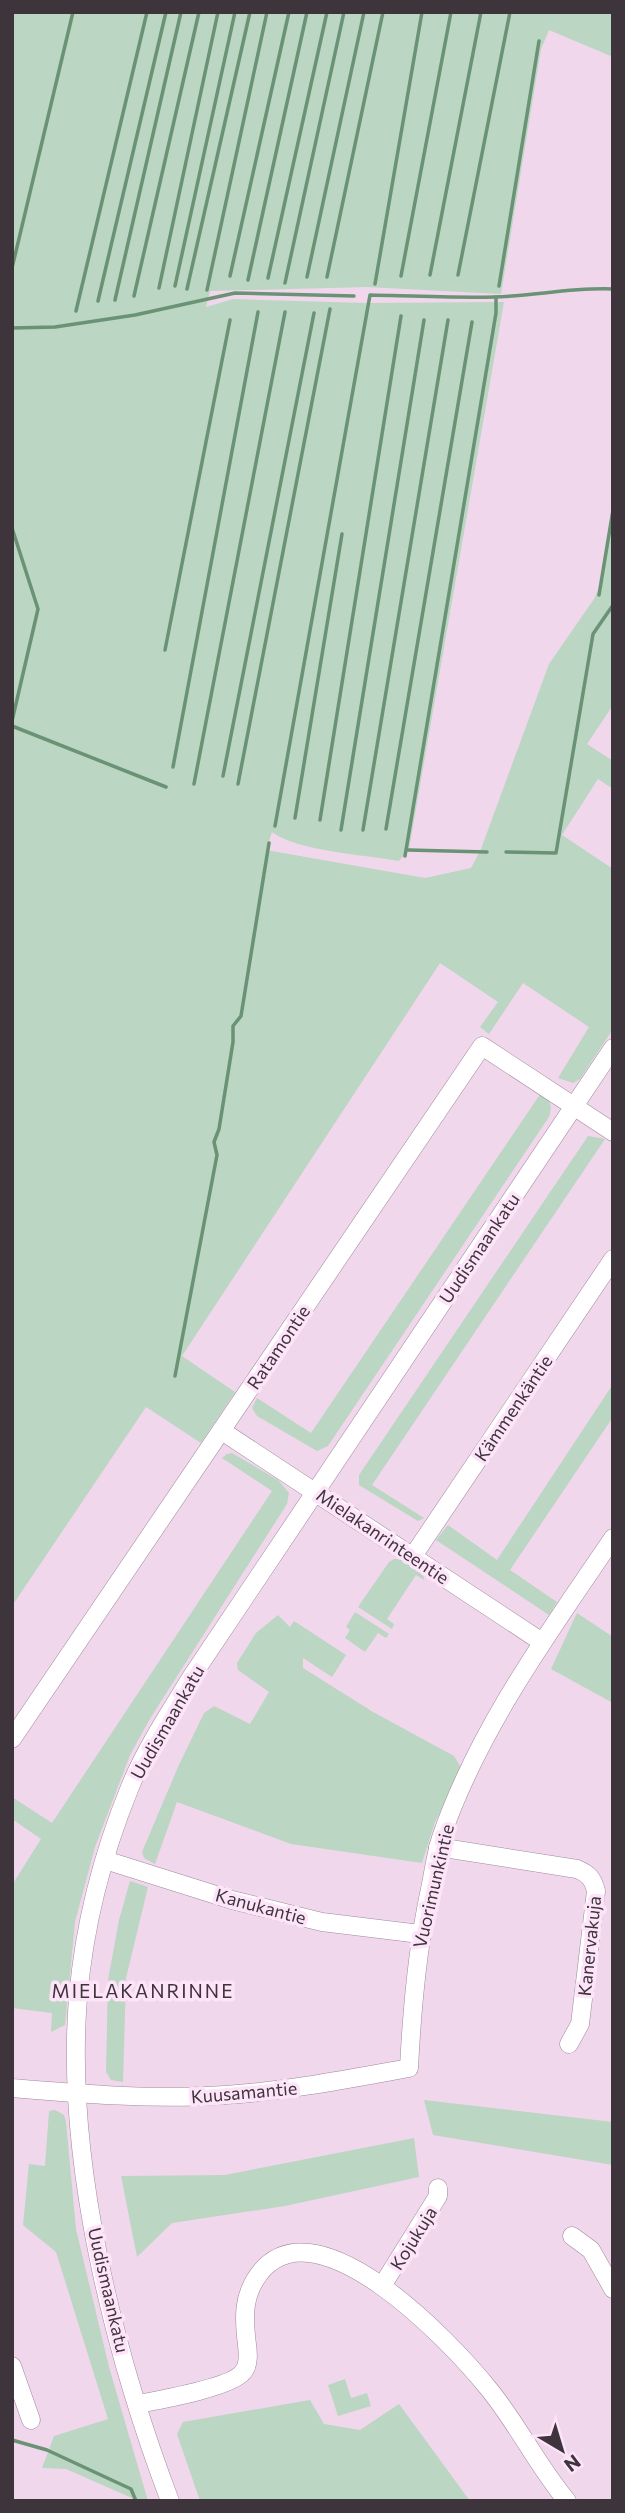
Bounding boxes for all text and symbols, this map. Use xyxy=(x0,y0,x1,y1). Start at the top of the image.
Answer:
street label: Uudismaankatu xyxy=(434,1189,524,1307)
street label: Ratamontie xyxy=(242,1301,314,1393)
street label: Kämmenkäntie xyxy=(469,1351,557,1465)
street label: Mielakanrinteentie xyxy=(313,1484,453,1588)
street label: Uudismaankatu xyxy=(126,1661,208,1783)
street label: Vuorimunkintie xyxy=(408,1822,458,1950)
street label: Kanukantie xyxy=(213,1883,309,1929)
street label: Kanervakuja xyxy=(573,1895,605,1997)
district label: MIELAKANRINNE xyxy=(52,1979,234,2002)
street label: Kuusamantie xyxy=(190,2076,298,2108)
street label: Kojukuja xyxy=(385,2202,441,2274)
street label: Uudismaankatu xyxy=(84,2225,134,2355)
north arrow xyxy=(527,2415,597,2485)
text: N xyxy=(560,2450,585,2477)

